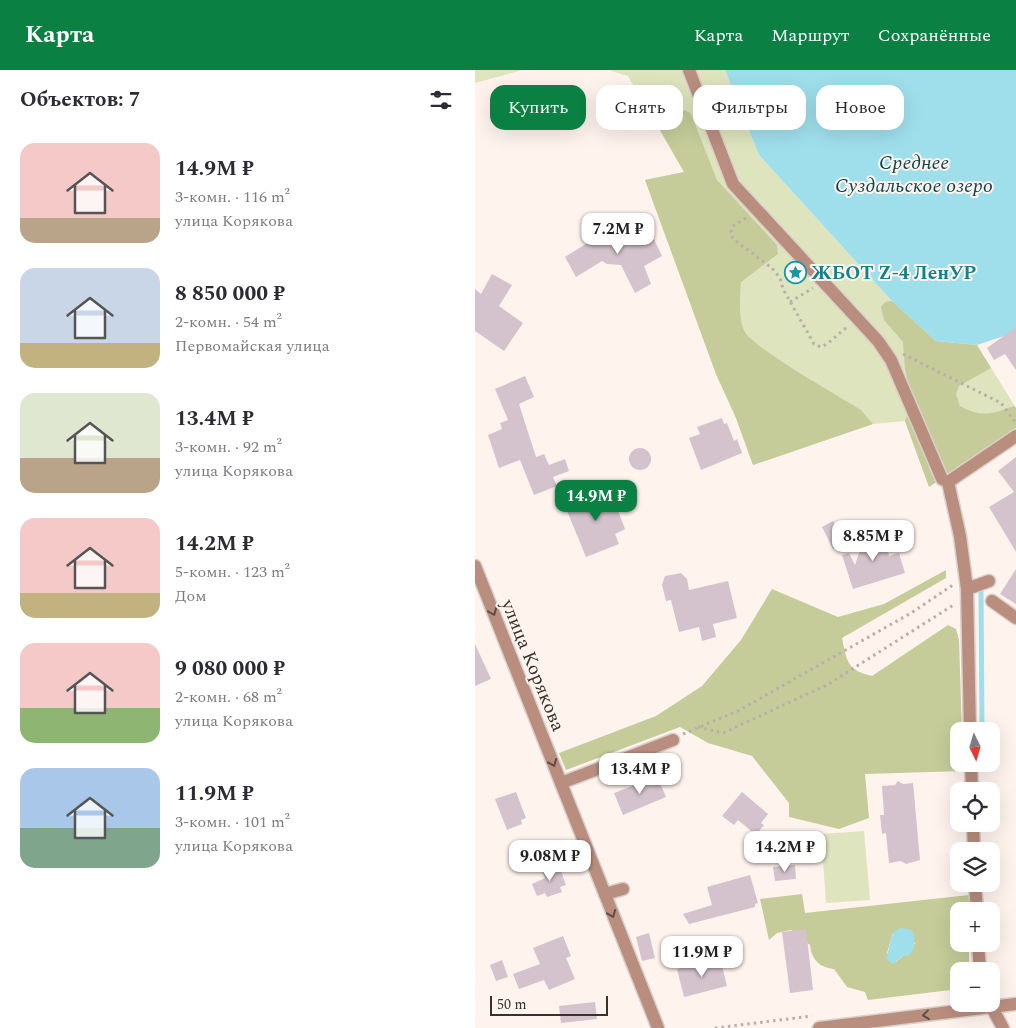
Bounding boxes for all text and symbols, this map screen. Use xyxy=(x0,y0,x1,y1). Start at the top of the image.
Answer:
text: Карта xyxy=(25,17,94,53)
text: Карта xyxy=(694,22,743,49)
text: Маршрут xyxy=(771,22,850,49)
text: Сохранённые xyxy=(878,22,991,49)
text: Объектов: 7 xyxy=(20,84,141,116)
chip: Купить xyxy=(490,85,586,130)
chip: Снять xyxy=(596,85,683,130)
chip: Фильтры xyxy=(693,85,806,130)
chip: Новое xyxy=(816,85,904,130)
icon: filters xyxy=(427,86,455,114)
water label: Среднее Суздальское озеро xyxy=(835,148,993,201)
text: 14.9M ₽ xyxy=(175,153,254,185)
icon: home xyxy=(60,163,120,223)
text: 3-комн. · 116 m² xyxy=(175,185,290,209)
text: улица Корякова xyxy=(175,209,293,233)
pin: 7.2M ₽ xyxy=(577,212,659,255)
text: 7.2M ₽ xyxy=(592,217,644,241)
place label: ЖБОТ Z-4 ЛенУР xyxy=(811,259,976,288)
place icon: ЖБОТ Z-4 ЛенУР xyxy=(783,260,807,284)
text: 8 850 000 ₽ xyxy=(175,278,285,310)
icon: home xyxy=(60,288,120,348)
text: 2-комн. · 54 m² xyxy=(175,310,282,334)
text: Первомайская улица xyxy=(175,334,330,358)
text: 13.4M ₽ xyxy=(175,403,254,435)
icon: home xyxy=(60,413,120,473)
text: 3-комн. · 92 m² xyxy=(175,435,282,459)
text: улица Корякова xyxy=(175,459,293,483)
pin: 14.9M ₽ xyxy=(550,480,642,522)
text: 14.9M ₽ xyxy=(566,484,626,508)
pin: 8.85M ₽ xyxy=(827,520,919,562)
text: 8.85M ₽ xyxy=(843,524,903,548)
text: 14.2M ₽ xyxy=(175,528,254,560)
icon: home xyxy=(60,538,120,598)
text: 5-комн. · 123 m² xyxy=(175,560,290,584)
text: Дом xyxy=(175,584,207,608)
street label: улица Корякова xyxy=(493,594,573,737)
one-way arrow xyxy=(487,607,497,616)
text: 9 080 000 ₽ xyxy=(175,653,285,685)
icon: home xyxy=(60,663,120,723)
text: 2-комн. · 68 m² xyxy=(175,685,282,709)
text: улица Корякова xyxy=(175,709,293,733)
north arrow xyxy=(950,722,1000,772)
map controls xyxy=(950,722,1000,1012)
pin: 13.4M ₽ xyxy=(594,752,686,795)
text: 13.4M ₽ xyxy=(610,757,670,781)
one-way arrow xyxy=(546,758,557,767)
text: 11.9M ₽ xyxy=(175,778,254,810)
button: locate xyxy=(950,782,1000,832)
icon: home xyxy=(60,788,120,848)
text: 3-комн. · 101 m² xyxy=(175,810,290,834)
pin: 14.2M ₽ xyxy=(739,830,831,873)
text: улица Корякова xyxy=(175,834,293,858)
text: 14.2M ₽ xyxy=(755,835,815,859)
pin: 9.08M ₽ xyxy=(504,840,596,882)
button: layers xyxy=(950,842,1000,892)
text: 9.08M ₽ xyxy=(520,844,580,868)
button: + xyxy=(950,902,1000,952)
one-way arrow xyxy=(606,909,617,918)
pin: 11.9M ₽ xyxy=(656,936,748,978)
text: 11.9M ₽ xyxy=(672,940,732,964)
button: − xyxy=(950,962,1000,1012)
scale bar xyxy=(490,993,607,1016)
text: 50 m xyxy=(497,994,527,1015)
one-way arrow xyxy=(921,1009,929,1020)

